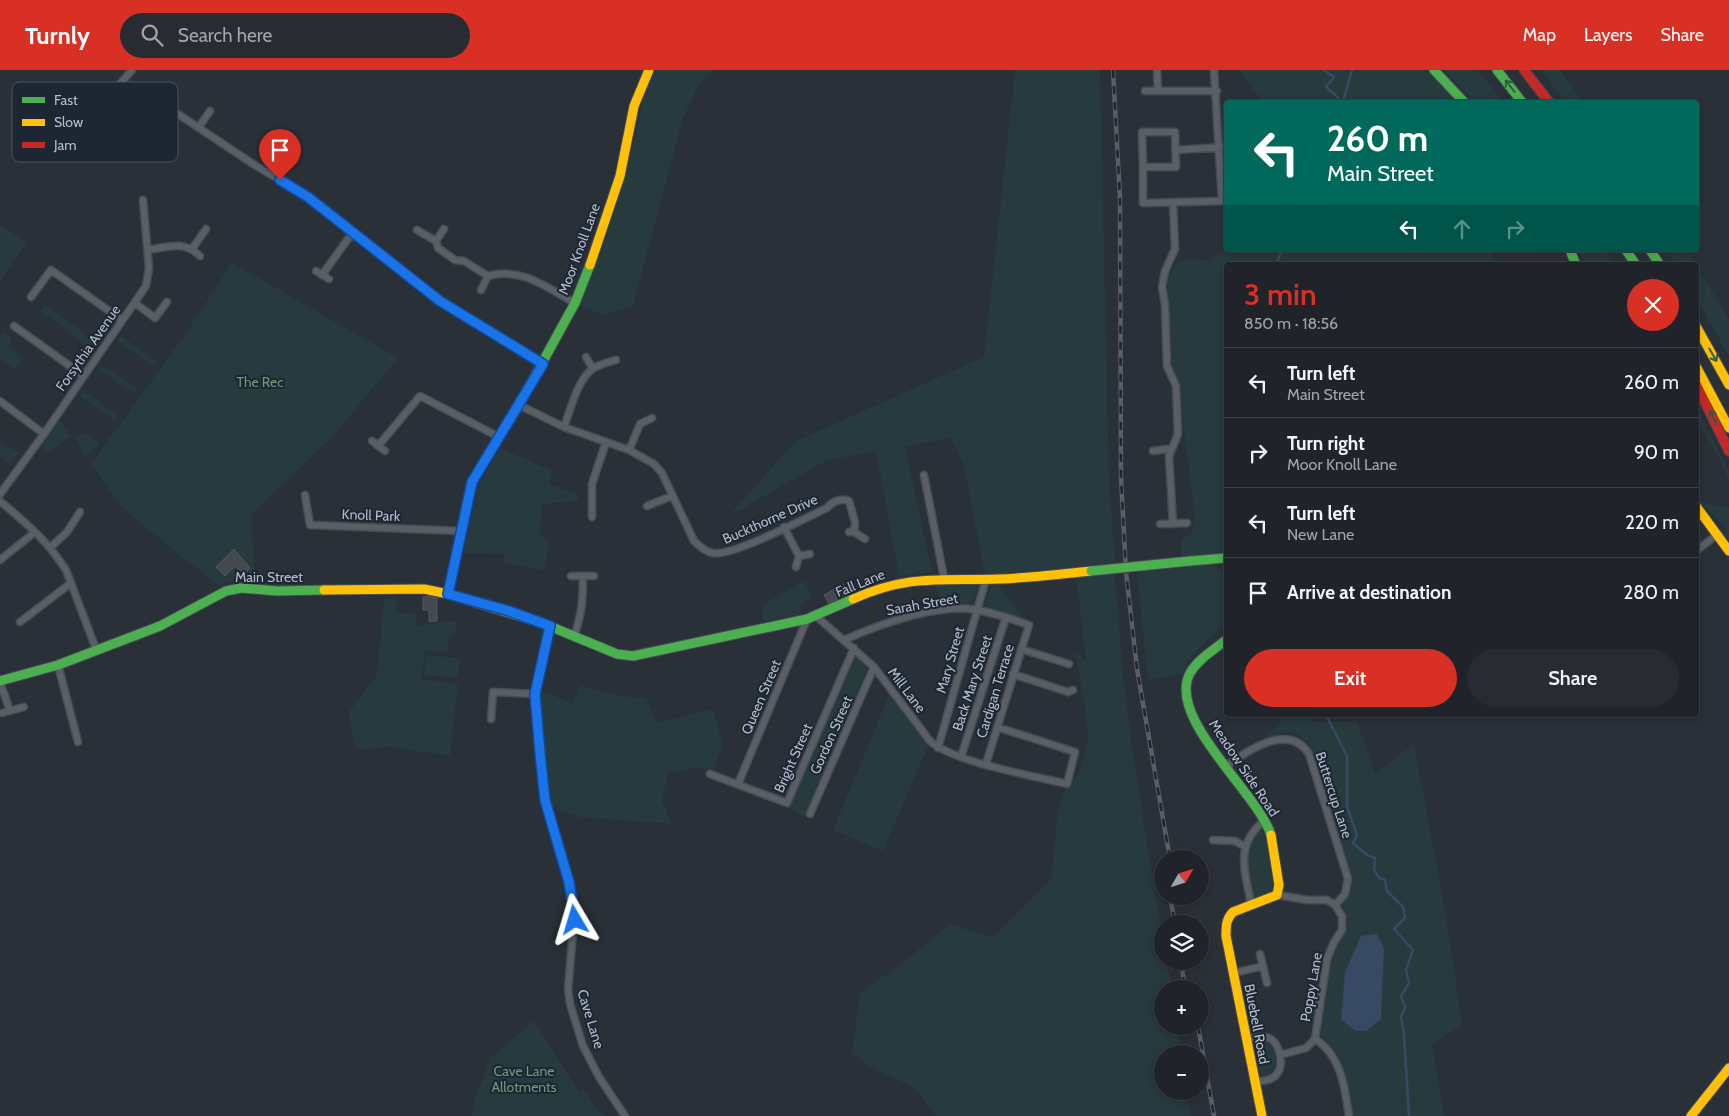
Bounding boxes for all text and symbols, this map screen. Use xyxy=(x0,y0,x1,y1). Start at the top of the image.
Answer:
search box xyxy=(120,13,470,58)
text: Turnly xyxy=(25,21,90,50)
icon: search xyxy=(138,21,166,49)
text: Search here xyxy=(178,24,272,47)
text: Map xyxy=(1523,24,1556,46)
text: Layers xyxy=(1584,24,1633,46)
text: Share xyxy=(1661,24,1704,46)
one-way arrow xyxy=(1504,80,1515,93)
legend xyxy=(12,82,178,162)
text: Fast xyxy=(54,91,78,109)
text: Slow xyxy=(54,113,83,131)
text: 260 m xyxy=(1327,117,1428,160)
icon: left xyxy=(1244,120,1309,185)
pin xyxy=(259,129,301,180)
text: Jam xyxy=(53,136,76,154)
icon: arrive xyxy=(266,136,294,164)
text: Main Street xyxy=(1327,160,1434,187)
street label: Moor Knoll Lane xyxy=(554,201,604,297)
icon: left xyxy=(1395,215,1423,243)
icon: ahead xyxy=(1448,215,1476,243)
icon: right xyxy=(1501,215,1529,243)
text: 3 min xyxy=(1244,276,1317,313)
button: close xyxy=(1627,279,1679,331)
street label: Forsythia Avenue xyxy=(52,301,124,395)
text: 850 m · 18:56 xyxy=(1244,314,1338,333)
one-way arrow xyxy=(1708,348,1718,363)
text: Turn left xyxy=(1287,362,1355,385)
icon: left xyxy=(1244,369,1272,397)
text: 260 m xyxy=(1624,371,1679,394)
park label: The Rec xyxy=(237,373,283,391)
text: Main Street xyxy=(1287,385,1365,404)
one-way arrow xyxy=(1707,410,1717,425)
text: Turn right xyxy=(1287,432,1365,455)
icon: right xyxy=(1244,439,1272,467)
text: 90 m xyxy=(1634,441,1679,464)
text: Moor Knoll Lane xyxy=(1287,455,1397,474)
street label: Buckthorne Drive xyxy=(720,490,820,548)
text: Turn left xyxy=(1287,502,1355,525)
street label: Knoll Park xyxy=(341,505,401,525)
icon: left xyxy=(1244,509,1272,537)
text: 220 m xyxy=(1625,511,1679,534)
text: New Lane xyxy=(1287,525,1354,544)
street label: Fall Lane xyxy=(833,565,887,601)
street label: Main Street xyxy=(235,568,303,586)
icon: arrive xyxy=(1244,579,1272,607)
text: Arrive at destination xyxy=(1287,581,1451,604)
text: 280 m xyxy=(1623,581,1679,604)
street label: Sarah Street xyxy=(885,589,960,619)
street label: Mary Street xyxy=(932,624,968,695)
street label: Back Mary Street xyxy=(948,633,996,733)
street label: Cardigan Terrace xyxy=(972,642,1018,740)
button: Exit xyxy=(1244,649,1457,707)
button: Share xyxy=(1467,649,1679,707)
street label: Queen Street xyxy=(737,657,785,737)
street label: Mill Lane xyxy=(884,664,930,716)
street label: Gordon Street xyxy=(806,693,856,777)
street label: Meadow Side Road xyxy=(1205,716,1283,820)
street label: Bright Street xyxy=(770,720,816,795)
street label: Buttercup Lane xyxy=(1312,750,1356,840)
north arrow xyxy=(1154,850,1209,905)
map controls xyxy=(1154,850,1209,1100)
position arrow xyxy=(548,893,600,945)
button: layers xyxy=(1154,915,1209,970)
street label: Poppy Lane xyxy=(1296,951,1326,1023)
button: + xyxy=(1154,980,1209,1035)
street label: Bluebell Road xyxy=(1240,982,1274,1066)
street label: Cave Lane xyxy=(573,987,609,1051)
button: − xyxy=(1154,1045,1209,1100)
park label: Cave Lane Allotments xyxy=(491,1062,557,1096)

